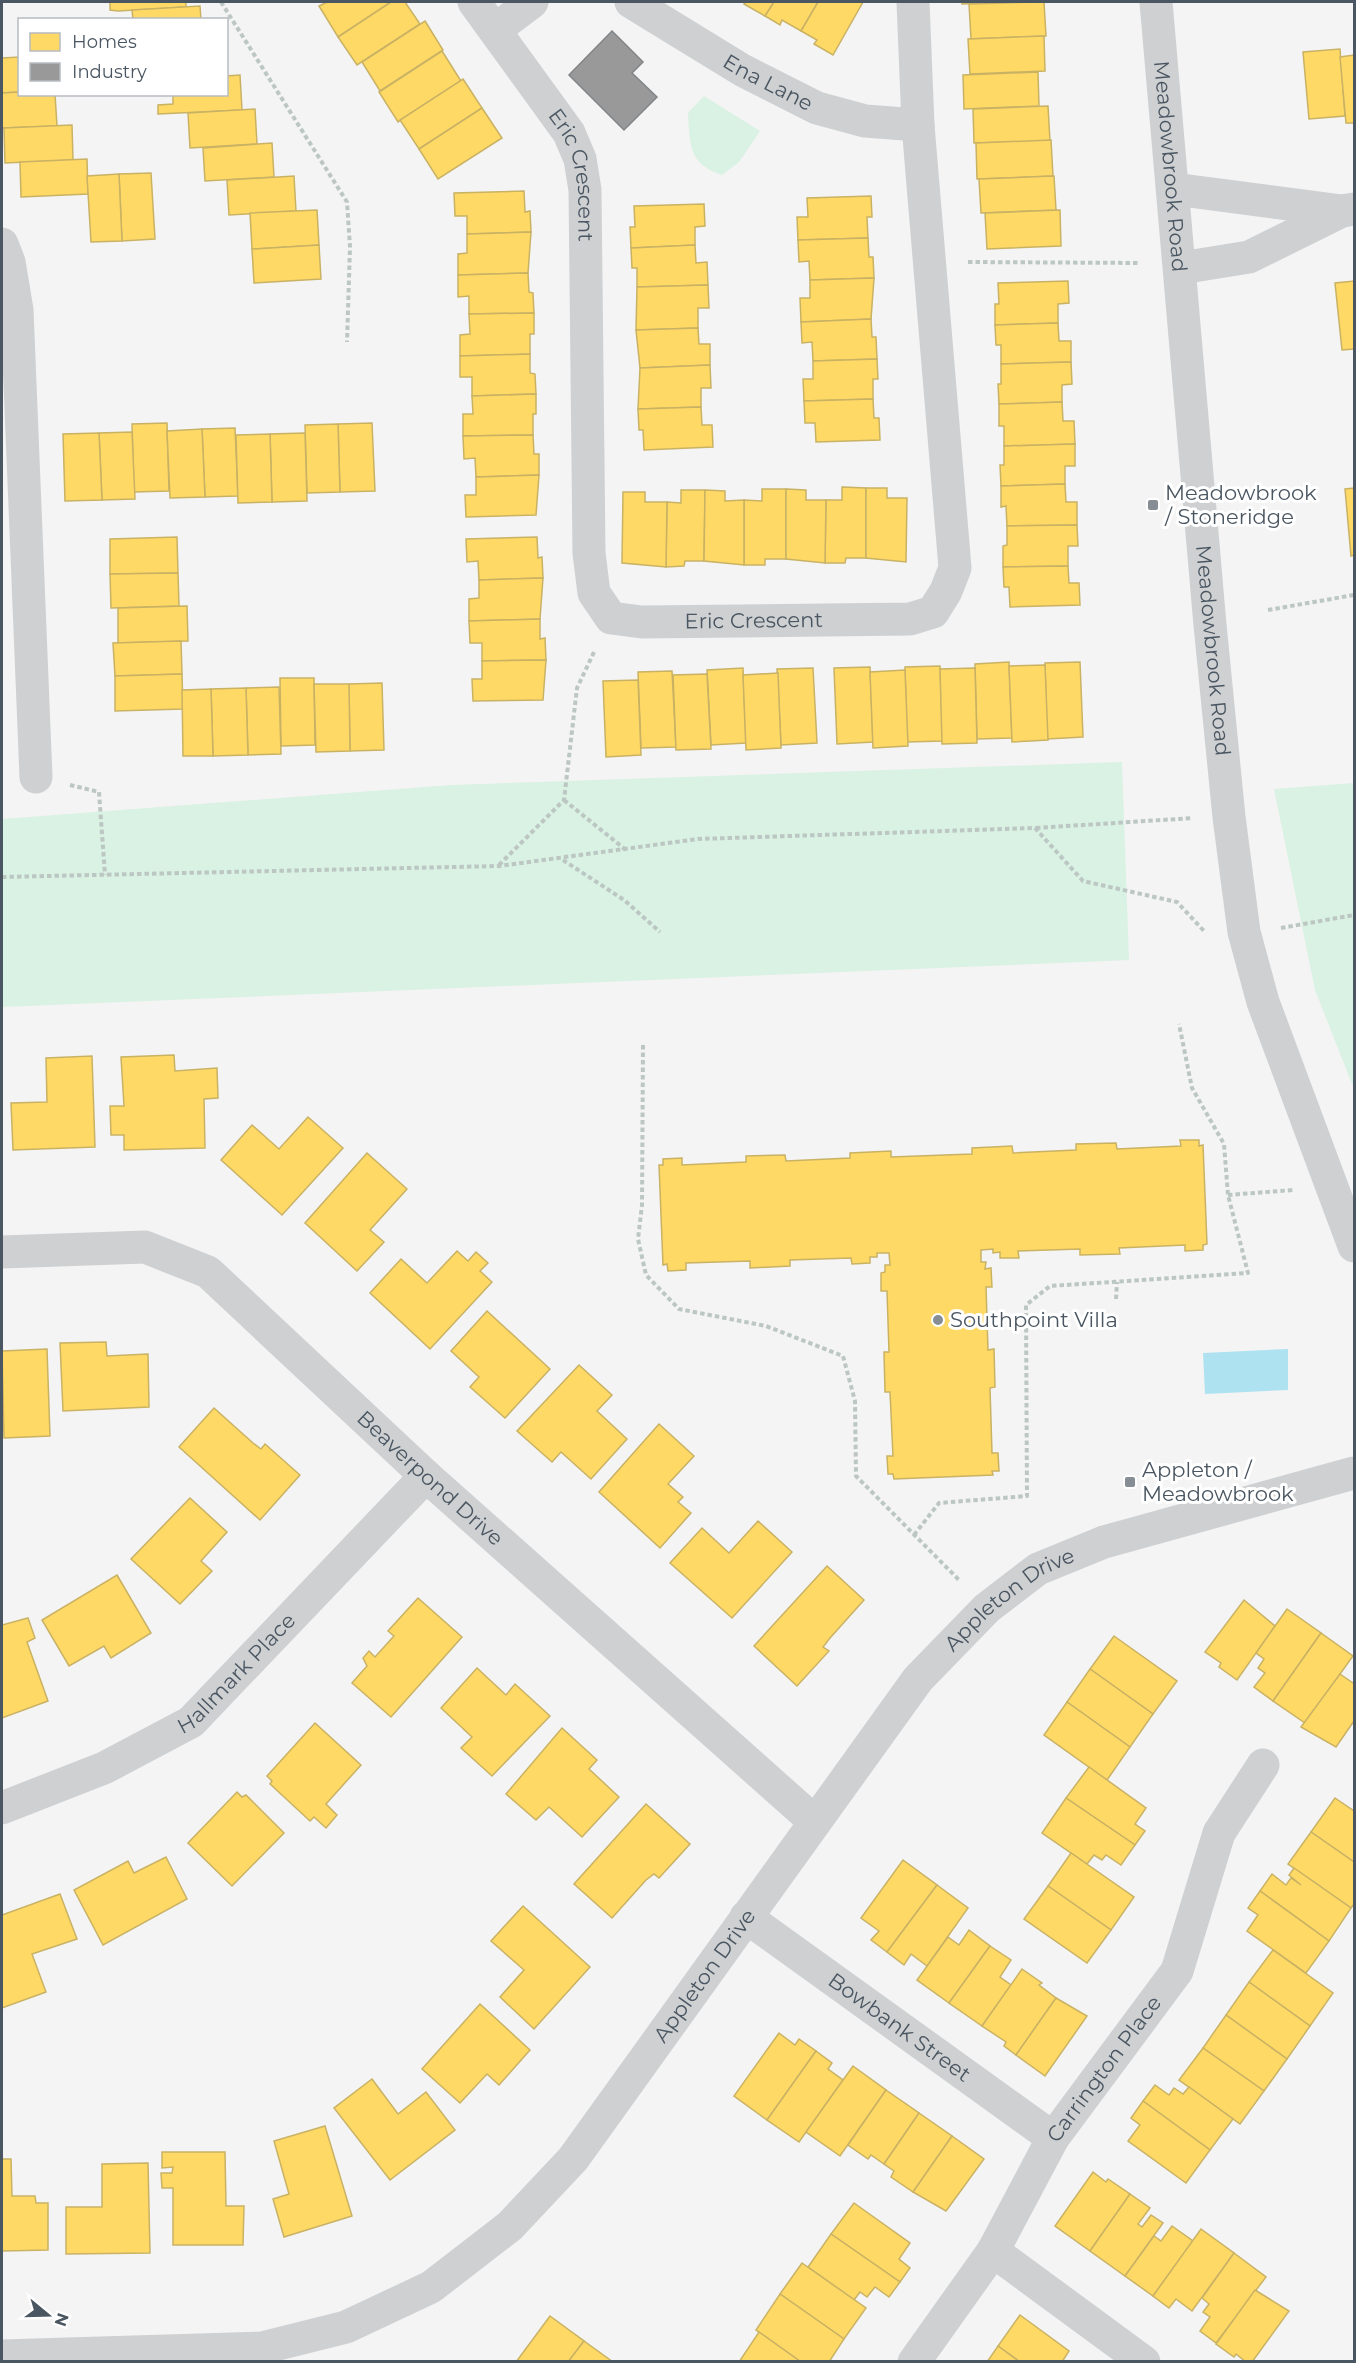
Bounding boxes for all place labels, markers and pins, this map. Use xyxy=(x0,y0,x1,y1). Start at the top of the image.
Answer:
place label: Meadowbrook / Stoneridge xyxy=(1164,480,1317,529)
marker: Meadowbrook / Stoneridge xyxy=(1146,498,1160,512)
place label: Southpoint Villa xyxy=(950,1307,1118,1332)
marker: Southpoint Villa xyxy=(931,1313,945,1327)
place label: Appleton / Meadowbrook xyxy=(1142,1457,1294,1506)
marker: Appleton / Meadowbrook xyxy=(1123,1475,1137,1489)

